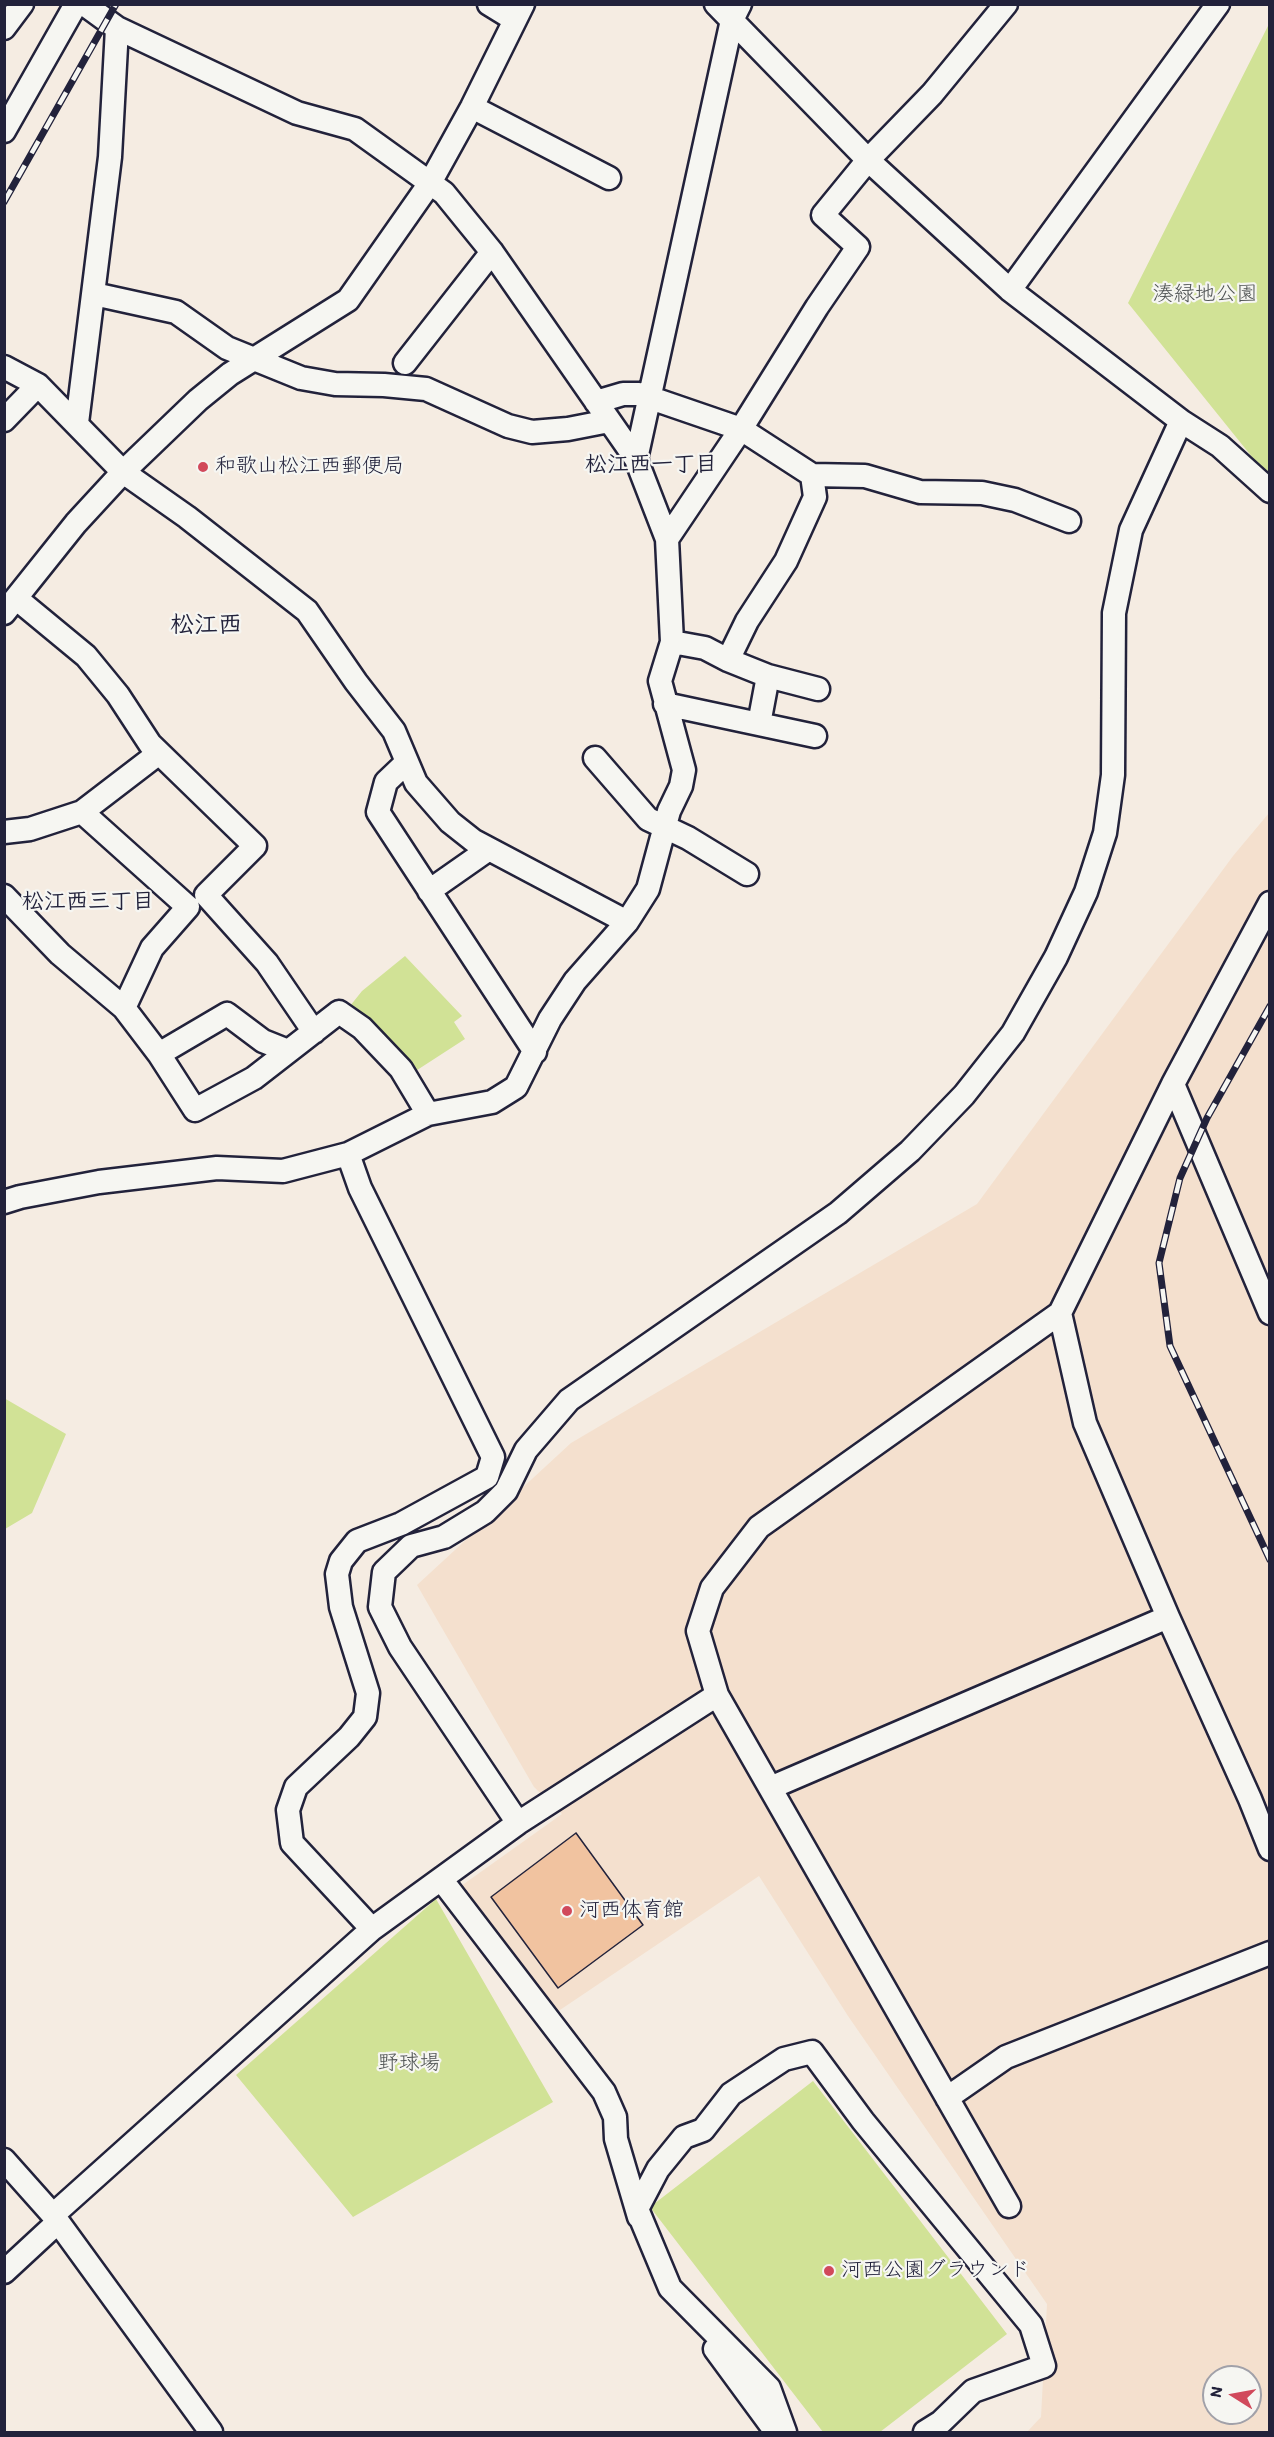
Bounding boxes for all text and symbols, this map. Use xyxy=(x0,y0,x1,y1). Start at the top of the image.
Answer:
park label: 湊緑地公園 xyxy=(1153,282,1257,308)
district label: 松江西一丁目 xyxy=(585,452,717,478)
place label: 和歌山松江西郵便局 xyxy=(215,454,404,480)
marker: 和歌山松江西郵便局 xyxy=(196,460,210,474)
district label: 松江西 xyxy=(170,612,242,640)
district label: 松江西三丁目 xyxy=(22,889,154,915)
place label: 河西体育館 xyxy=(579,1898,684,1924)
marker: 河西体育館 xyxy=(560,1904,574,1918)
park label: 野球場 xyxy=(378,2051,440,2077)
place label: 河西公園グラウンド xyxy=(841,2258,1030,2284)
marker: 河西公園グラウンド xyxy=(822,2264,836,2278)
north arrow xyxy=(1202,2365,1262,2425)
text: N xyxy=(1205,2385,1226,2399)

